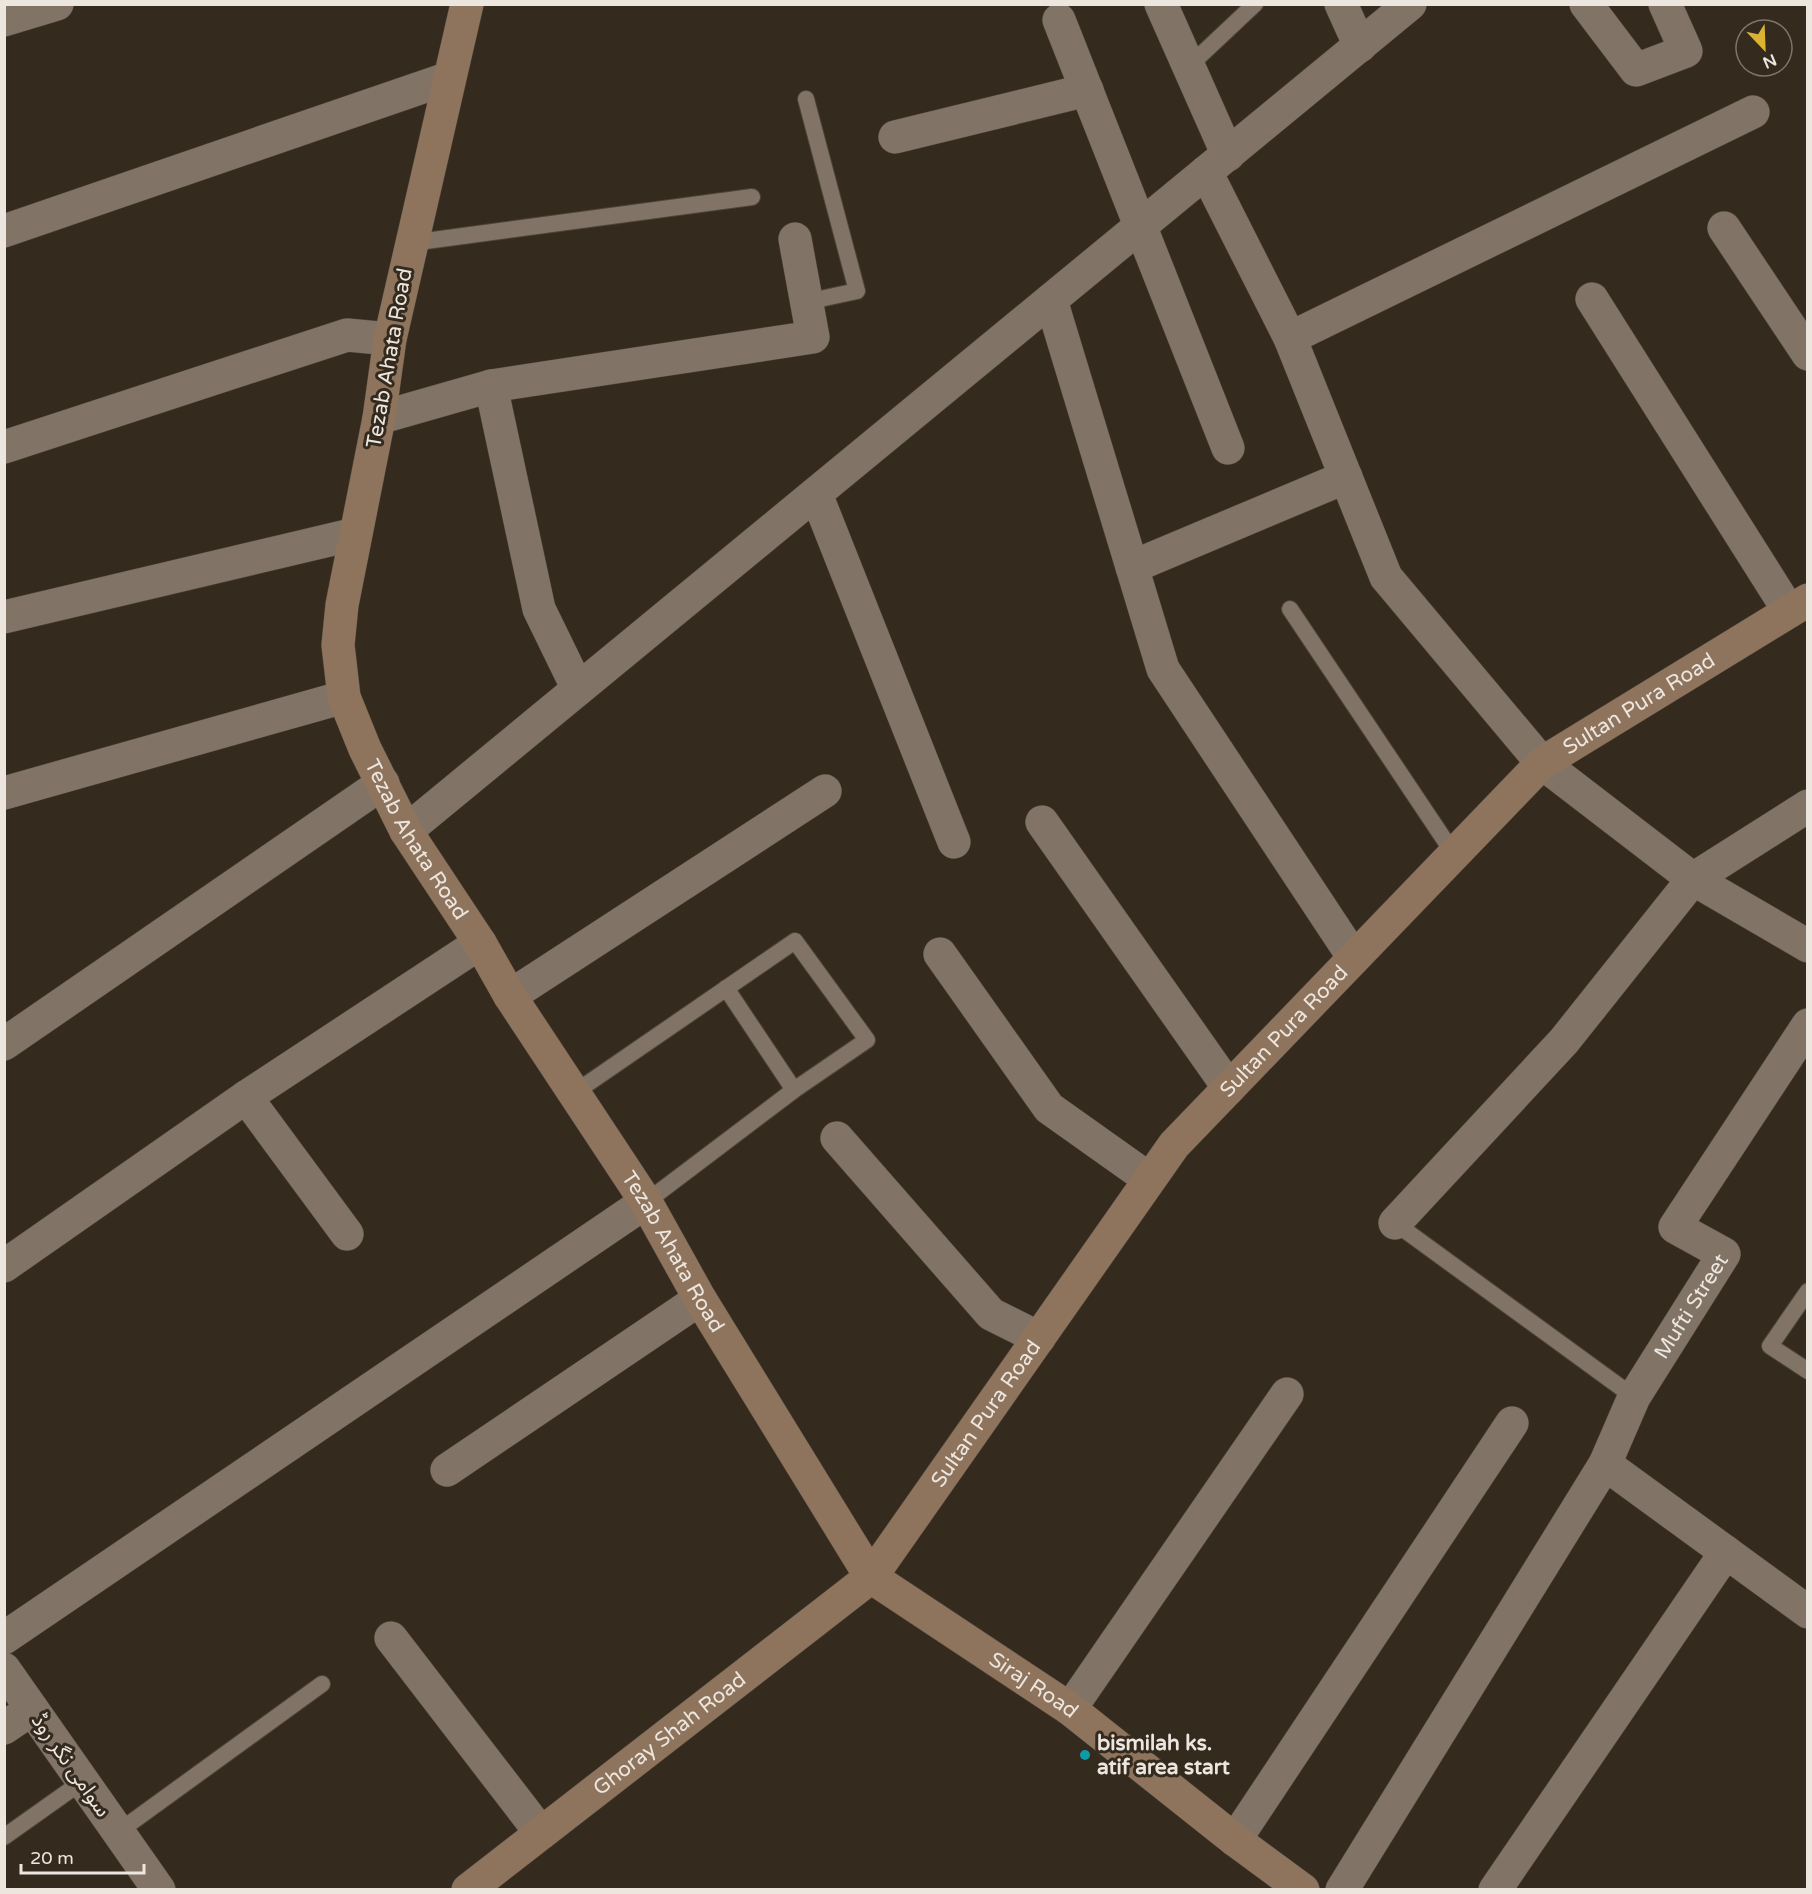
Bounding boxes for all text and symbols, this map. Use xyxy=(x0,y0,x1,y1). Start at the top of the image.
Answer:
north arrow xyxy=(1734,18,1794,78)
text: N xyxy=(1760,49,1779,73)
street label: Tezab Ahata Road xyxy=(361,266,418,450)
street label: Sultan Pura Road xyxy=(1559,648,1720,760)
street label: Tezab Ahata Road xyxy=(359,755,473,925)
street label: Sultan Pura Road xyxy=(1215,960,1353,1103)
street label: Tezab Ahata Road xyxy=(616,1167,729,1337)
street label: Mufti Street xyxy=(1649,1249,1734,1364)
street label: Sultan Pura Road xyxy=(926,1335,1046,1492)
street label: Siraj Road xyxy=(984,1647,1083,1724)
street label: Ghoray Shah Road xyxy=(588,1667,751,1801)
street label: سوامی نگر روڈ xyxy=(26,1709,115,1822)
place label: bismilah ks. atif area start xyxy=(1097,1731,1230,1780)
marker: bismilah ks. atif area start xyxy=(1078,1748,1092,1762)
scale bar xyxy=(21,1837,144,1875)
text: 20 m xyxy=(30,1847,74,1869)

